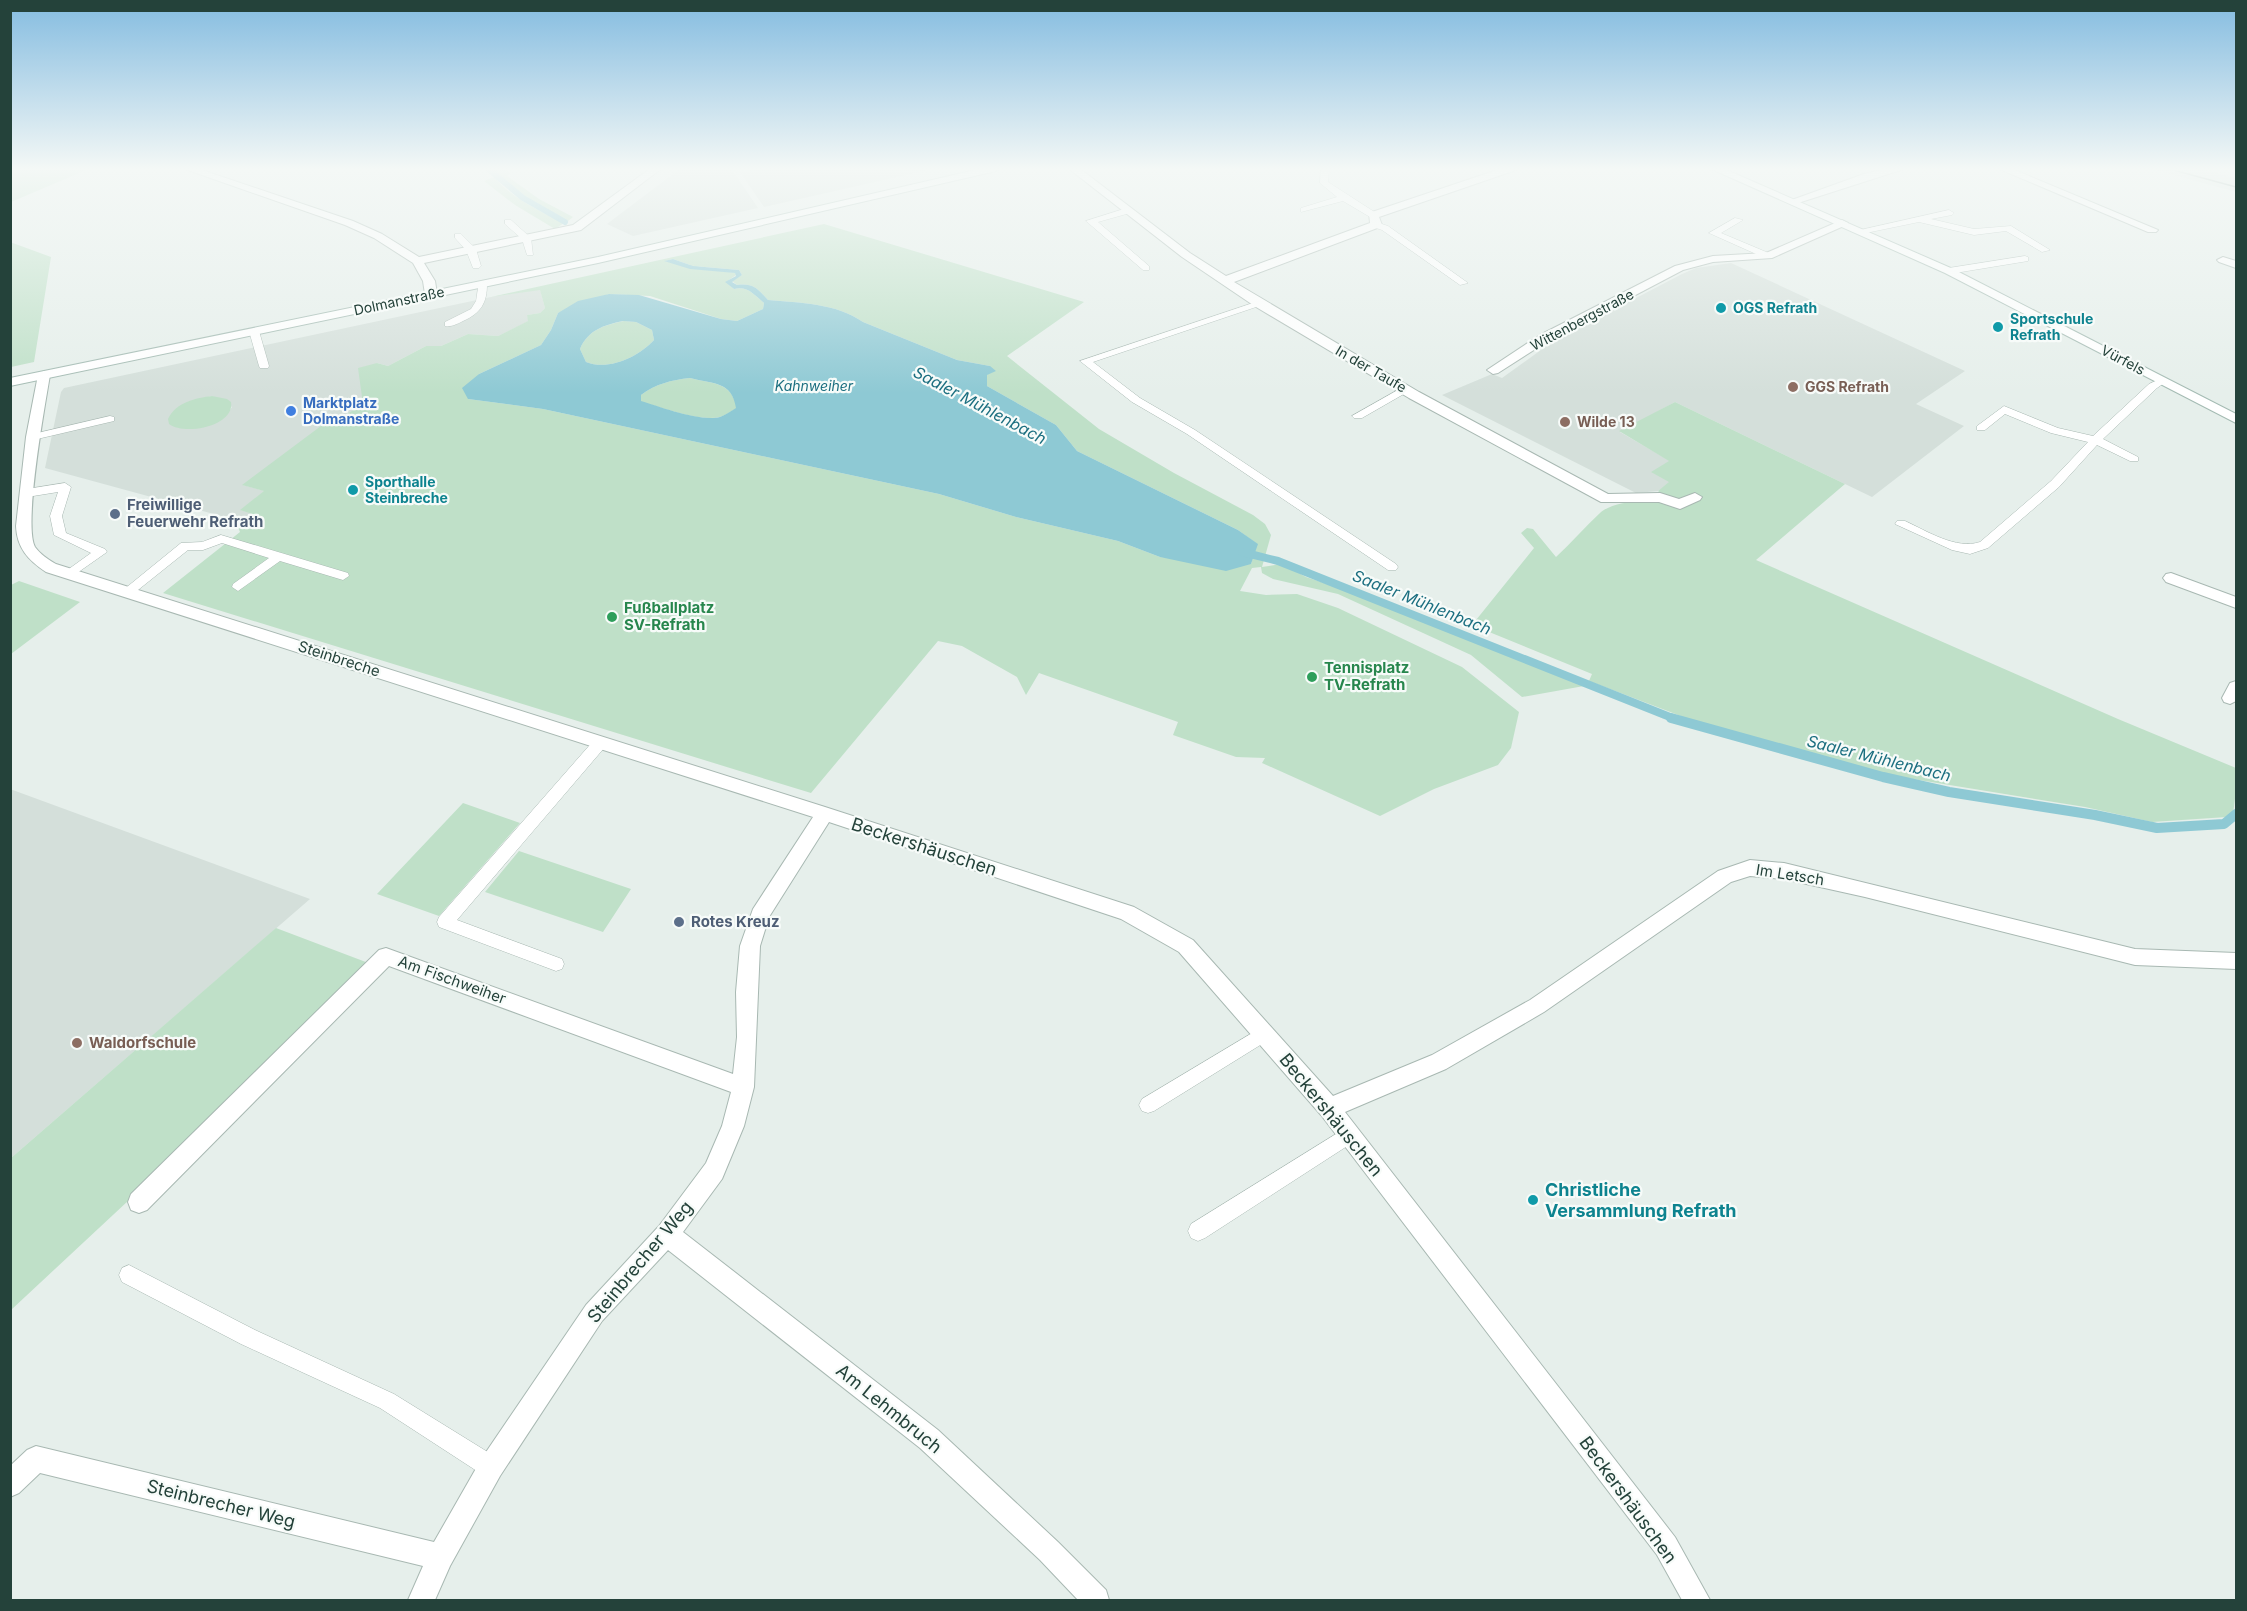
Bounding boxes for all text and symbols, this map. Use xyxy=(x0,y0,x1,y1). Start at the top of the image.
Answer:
street label: Dolmanstraße xyxy=(352,283,446,318)
street label: Wittenbergstraße xyxy=(1527,285,1636,354)
place label: OGS Refrath xyxy=(1733,299,1817,316)
marker: OGS Refrath xyxy=(1714,301,1728,315)
place label: Sportschule Refrath xyxy=(2010,310,2093,343)
marker: Sportschule Refrath xyxy=(1991,320,2005,334)
street label: In der Taufe xyxy=(1333,341,1410,396)
street label: Vürfels xyxy=(2098,341,2148,378)
water label: Saaler Mühlenbach xyxy=(910,362,1050,448)
water label: Kahnweiher xyxy=(775,377,854,394)
place label: GGS Refrath xyxy=(1805,378,1889,395)
marker: GGS Refrath xyxy=(1786,380,1800,394)
place label: Marktplatz Dolmanstraße xyxy=(303,394,399,427)
marker: Marktplatz Dolmanstraße xyxy=(284,404,298,418)
place label: Wilde 13 xyxy=(1577,413,1635,430)
marker: Wilde 13 xyxy=(1558,415,1572,429)
place label: Sporthalle Steinbreche xyxy=(365,473,448,506)
marker: Sporthalle Steinbreche xyxy=(346,483,360,497)
place label: Freiwillige Feuerwehr Refrath xyxy=(127,495,263,531)
marker: Freiwillige Feuerwehr Refrath xyxy=(108,507,122,521)
water label: Saaler Mühlenbach xyxy=(1350,565,1494,639)
place label: Fußballplatz SV-Refrath xyxy=(624,598,714,634)
marker: Fußballplatz SV-Refrath xyxy=(605,610,619,624)
street label: Steinbreche xyxy=(296,636,383,681)
place label: Tennisplatz TV-Refrath xyxy=(1324,658,1409,694)
marker: Tennisplatz TV-Refrath xyxy=(1305,670,1319,684)
water label: Saaler Mühlenbach xyxy=(1805,730,1953,786)
street label: Beckershäuschen xyxy=(849,813,1000,880)
street label: Im Letsch xyxy=(1755,860,1826,889)
place label: Rotes Kreuz xyxy=(691,912,780,931)
marker: Rotes Kreuz xyxy=(672,915,686,929)
street label: Am Fischweiher xyxy=(396,951,509,1008)
place label: Waldorfschule xyxy=(89,1033,196,1052)
marker: Waldorfschule xyxy=(70,1036,84,1050)
street label: Beckershäuschen xyxy=(1275,1049,1387,1180)
place label: Christliche Versammlung Refrath xyxy=(1545,1179,1737,1221)
marker: Christliche Versammlung Refrath xyxy=(1526,1193,1540,1207)
street label: Steinbrecher Weg xyxy=(583,1197,697,1327)
street label: Am Lehmbruch xyxy=(832,1360,946,1458)
street label: Beckershäuschen xyxy=(1575,1432,1682,1567)
street label: Steinbrecher Weg xyxy=(145,1475,298,1532)

